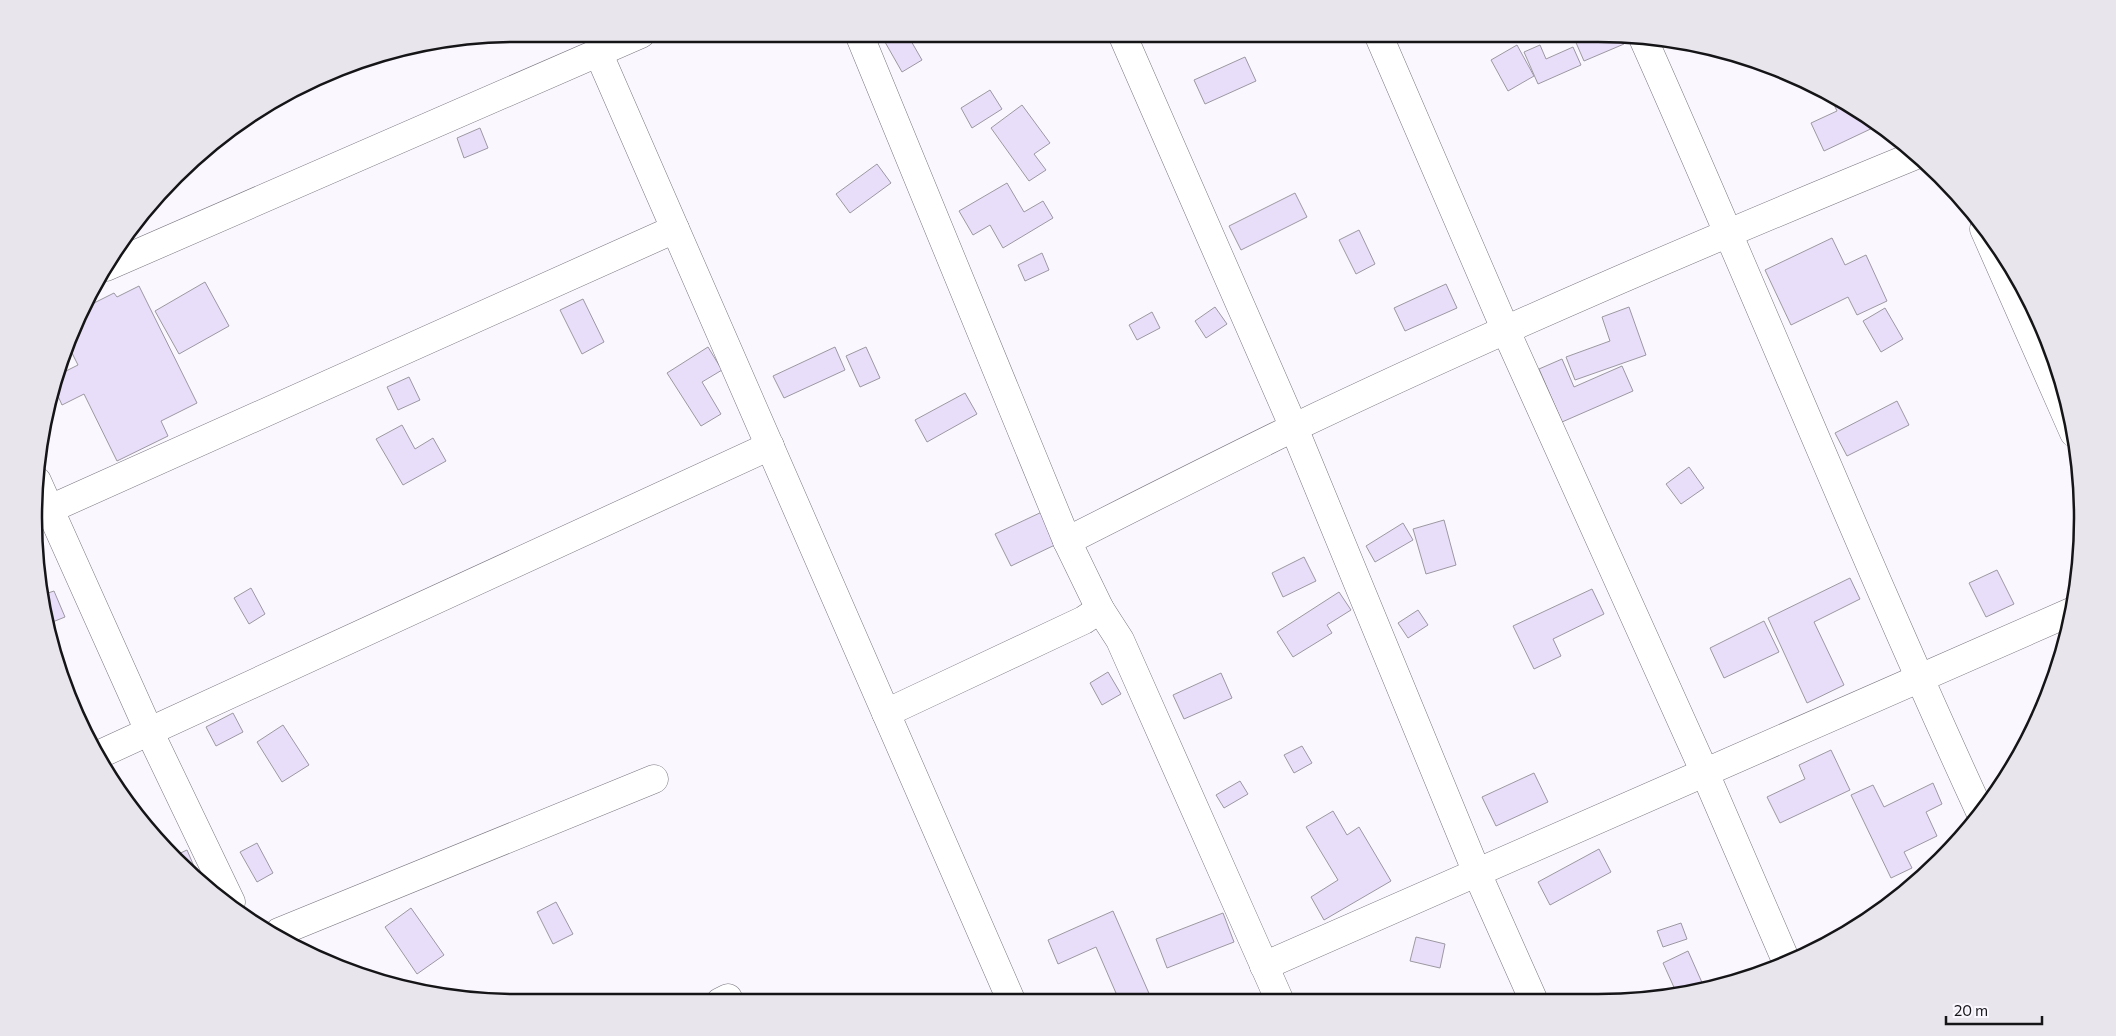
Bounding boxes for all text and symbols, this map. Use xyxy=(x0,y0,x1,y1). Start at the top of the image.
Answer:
scale bar xyxy=(1946,994,2042,1026)
text: 20 m xyxy=(1954,1001,1988,1019)

